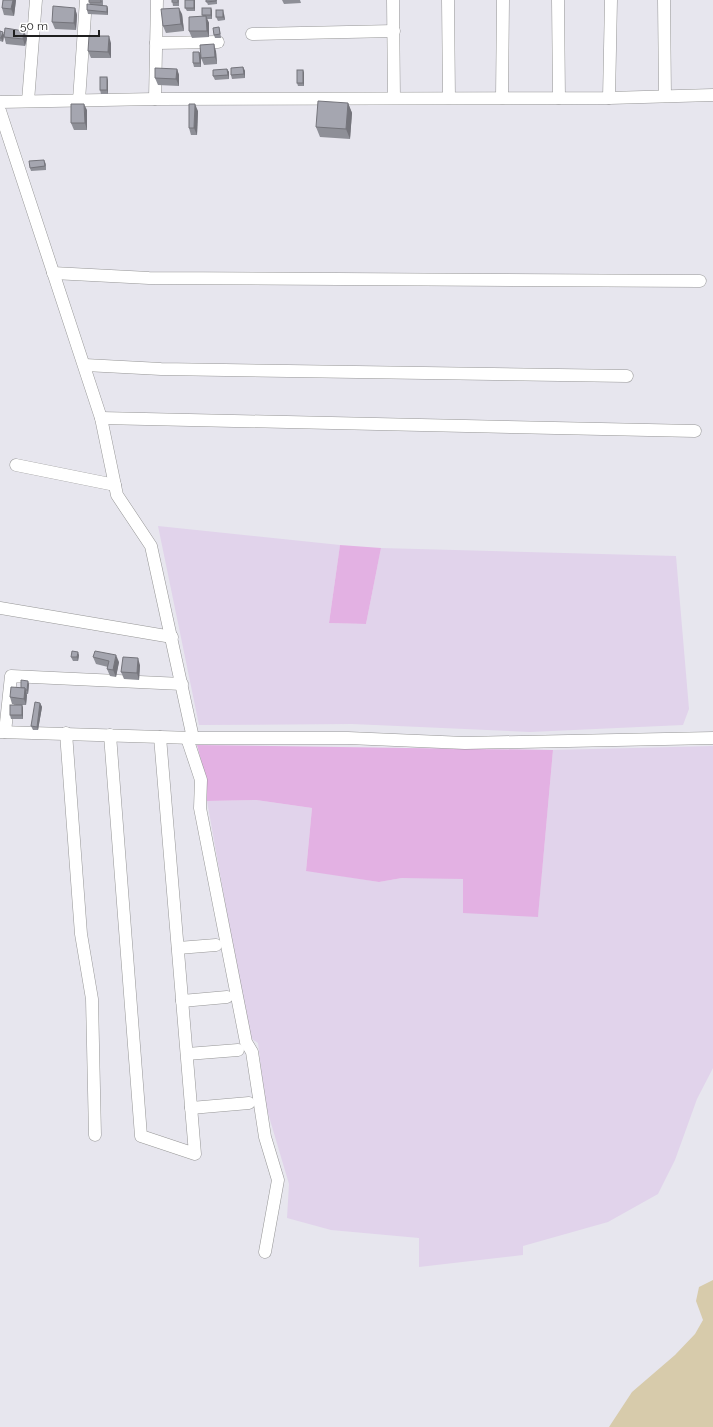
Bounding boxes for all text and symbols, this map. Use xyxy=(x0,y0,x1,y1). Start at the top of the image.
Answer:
scale bar xyxy=(14,12,99,38)
text: 50 m xyxy=(20,19,48,33)

